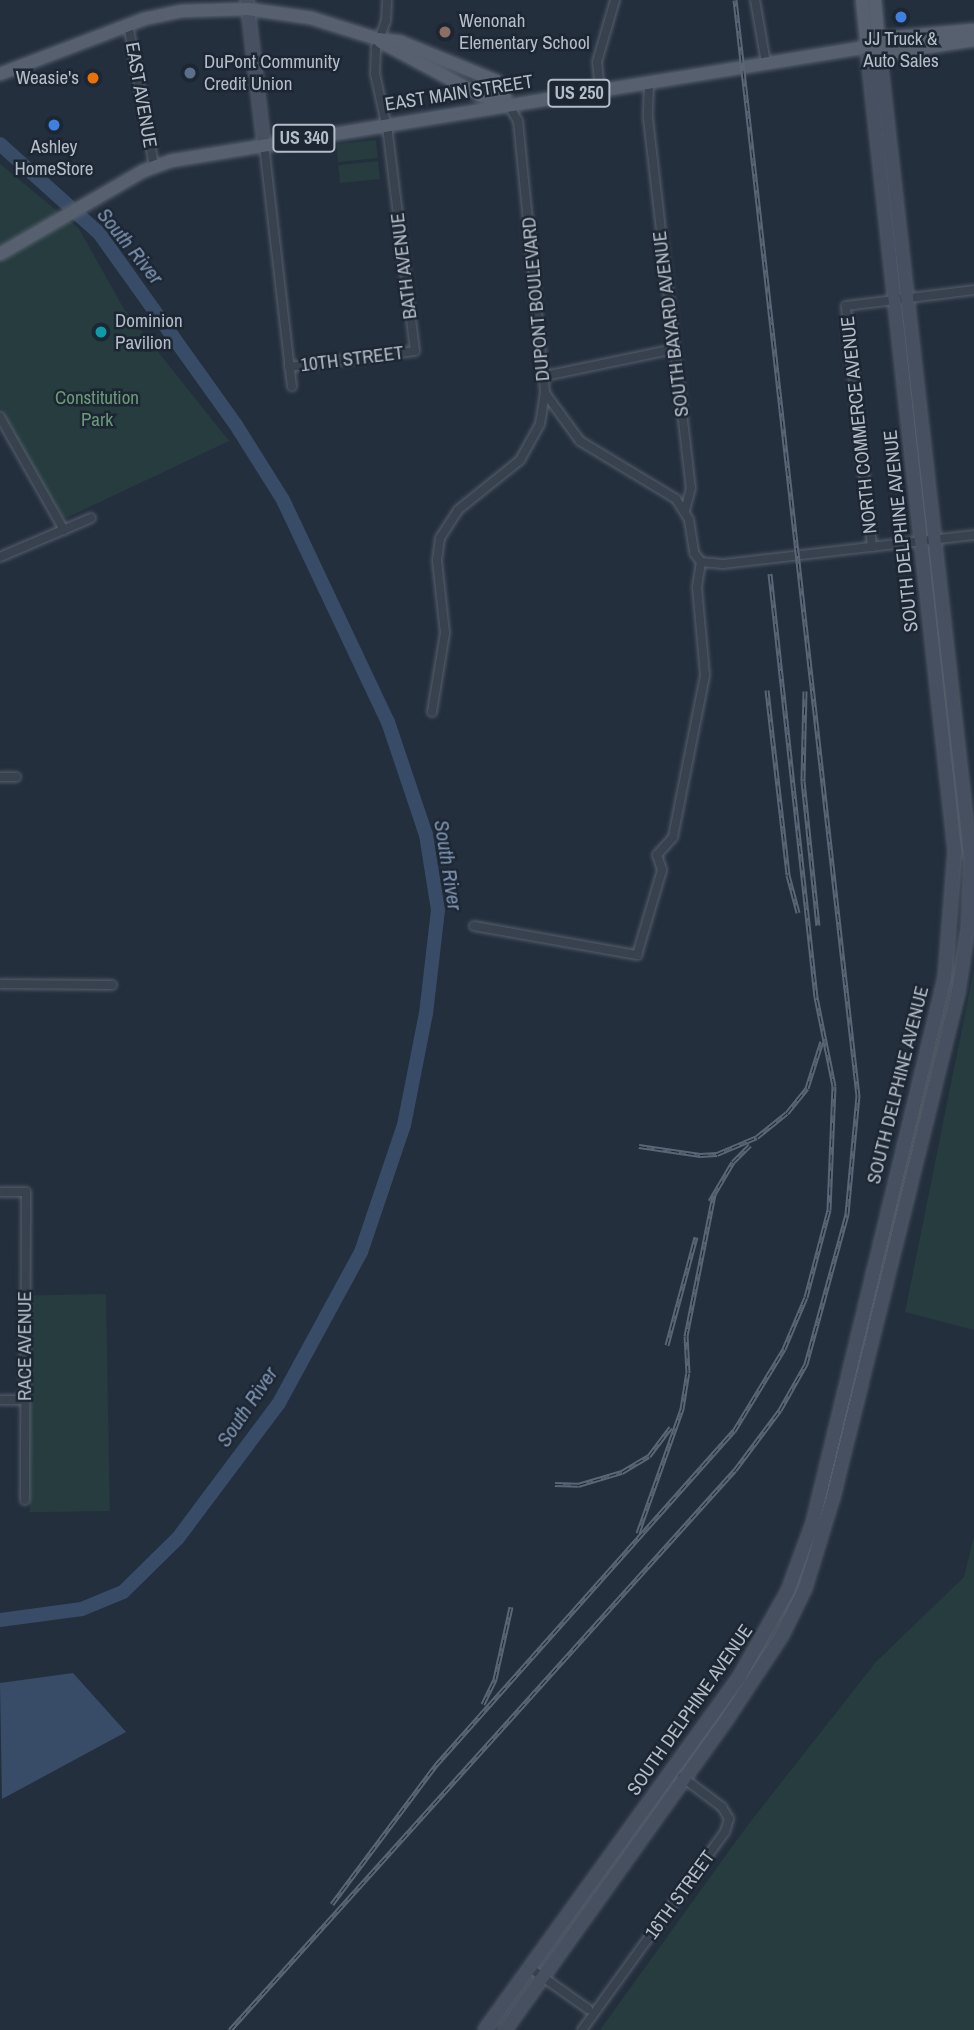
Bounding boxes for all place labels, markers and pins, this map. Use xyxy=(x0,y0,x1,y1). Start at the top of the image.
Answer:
marker: JJ Truck & Auto Sales xyxy=(893,9,909,25)
place label: Wenonah Elementary School xyxy=(459,10,590,54)
marker: Wenonah Elementary School xyxy=(437,24,453,40)
place label: JJ Truck & Auto Sales xyxy=(863,28,939,72)
place label: DuPont Community Credit Union xyxy=(204,51,340,95)
marker: DuPont Community Credit Union xyxy=(182,65,198,81)
place label: Weasie's xyxy=(16,67,79,89)
marker: Weasie's xyxy=(85,70,101,86)
marker: Ashley HomeStore xyxy=(46,117,62,133)
place label: Ashley HomeStore xyxy=(15,136,93,180)
place label: Dominion Pavilion xyxy=(115,310,183,354)
marker: Dominion Pavilion xyxy=(93,324,109,340)

